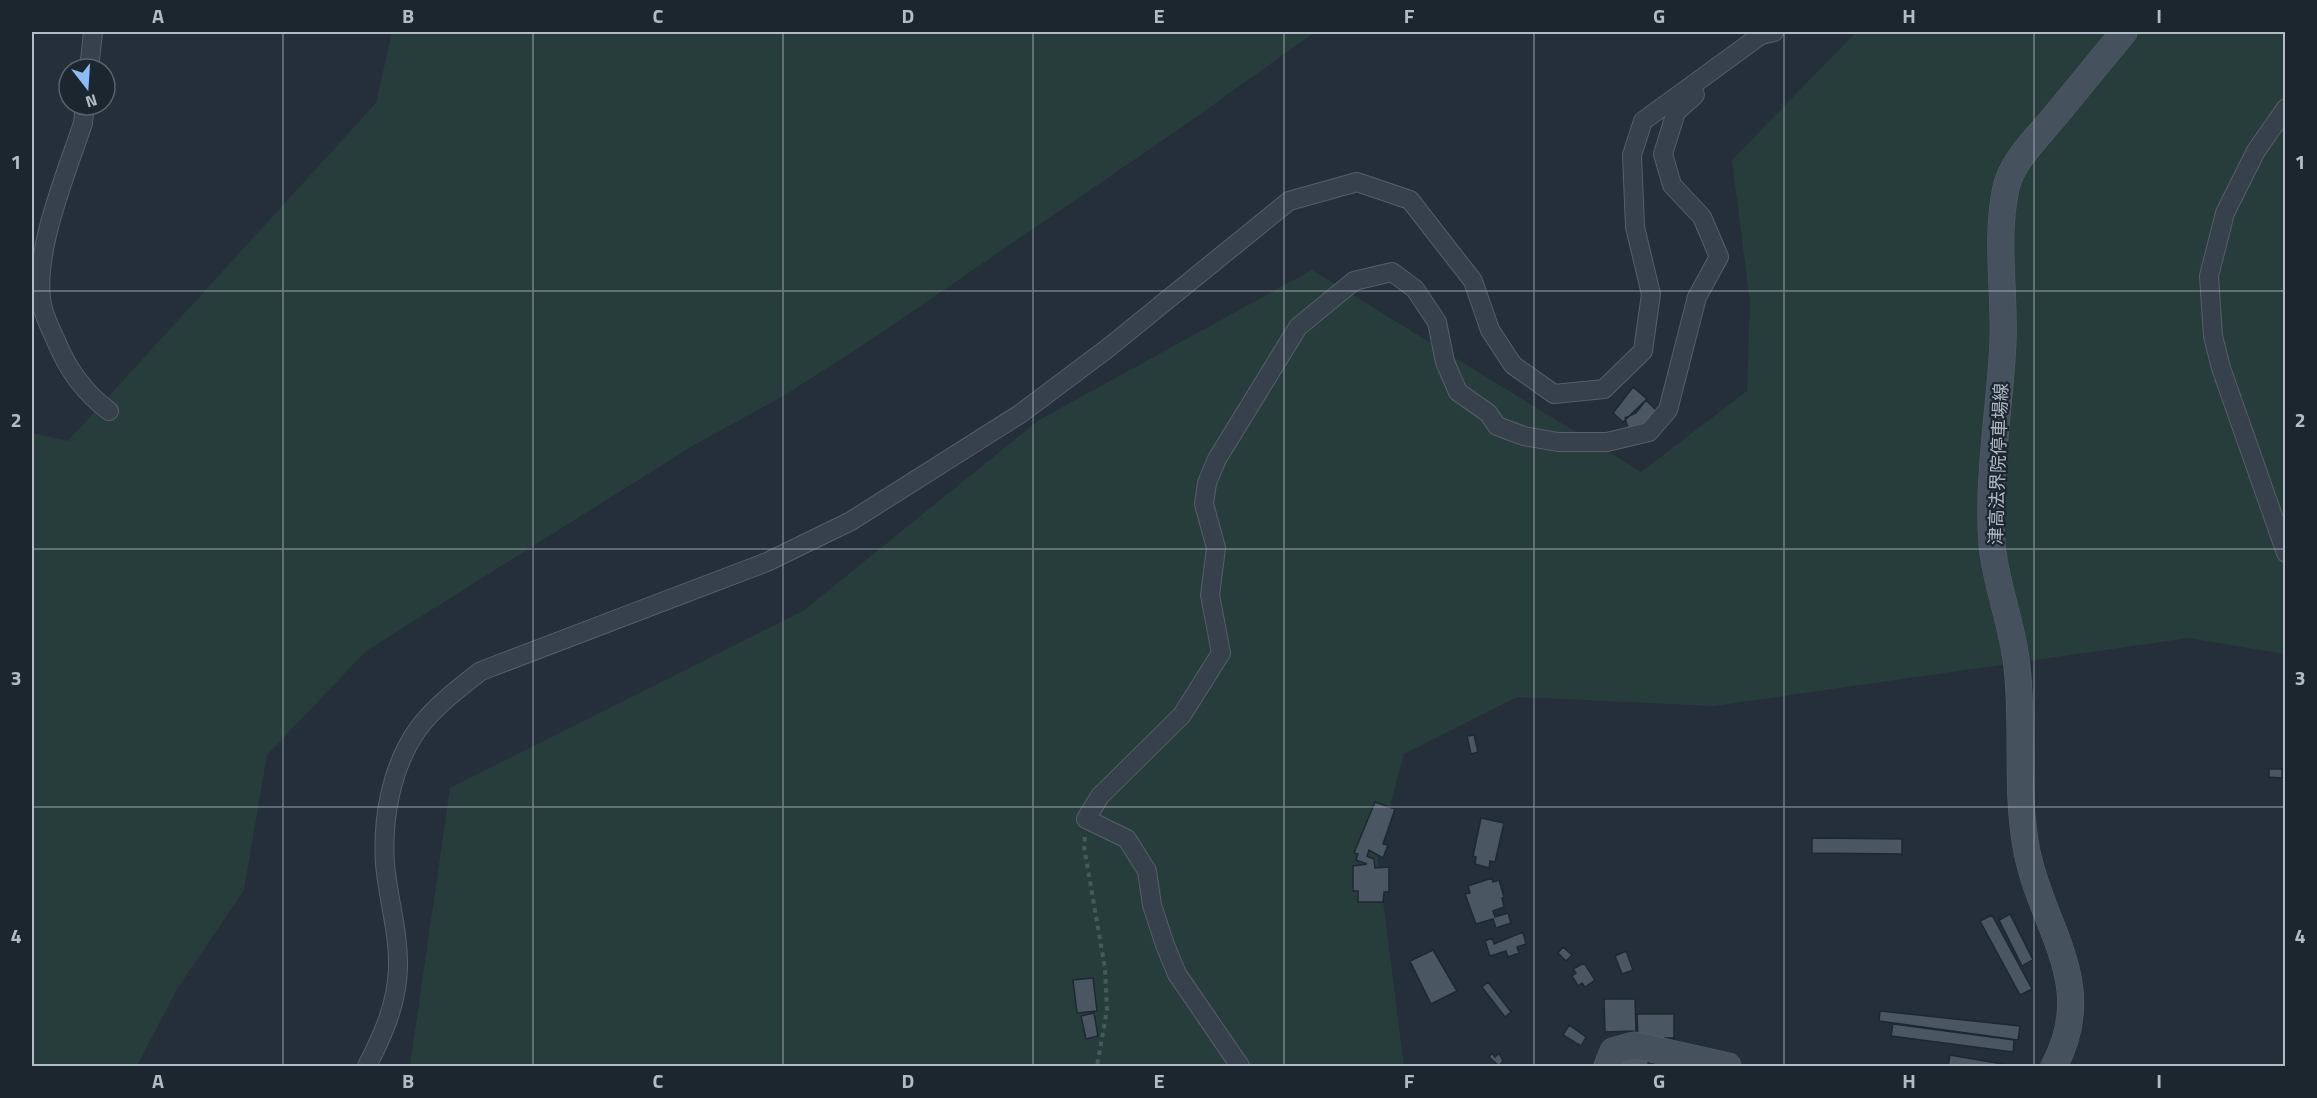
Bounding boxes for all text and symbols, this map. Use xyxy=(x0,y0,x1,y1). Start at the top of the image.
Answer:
text: A xyxy=(152,0,164,31)
text: B xyxy=(402,0,414,31)
text: C xyxy=(653,0,664,31)
text: D xyxy=(902,0,914,31)
text: E xyxy=(1153,0,1165,31)
text: F xyxy=(1404,0,1415,31)
text: G xyxy=(1653,0,1665,31)
text: H xyxy=(1902,0,1916,31)
text: I xyxy=(2156,0,2162,31)
north arrow xyxy=(57,57,117,117)
text: N xyxy=(83,88,100,114)
text: 1 xyxy=(10,146,22,177)
text: 1 xyxy=(2294,146,2306,177)
street label: 津高法界院停車場線 xyxy=(1982,383,2014,545)
text: 2 xyxy=(10,404,22,435)
text: 2 xyxy=(2294,404,2306,435)
text: 3 xyxy=(10,662,22,693)
text: 3 xyxy=(2294,662,2306,693)
text: 4 xyxy=(10,920,22,951)
text: 4 xyxy=(2294,920,2306,951)
text: A xyxy=(152,1065,164,1096)
text: B xyxy=(402,1065,414,1096)
text: C xyxy=(653,1065,664,1096)
text: D xyxy=(902,1065,914,1096)
text: E xyxy=(1153,1065,1165,1096)
text: F xyxy=(1404,1065,1415,1096)
text: G xyxy=(1653,1065,1665,1096)
text: H xyxy=(1902,1065,1916,1096)
text: I xyxy=(2156,1065,2162,1096)

